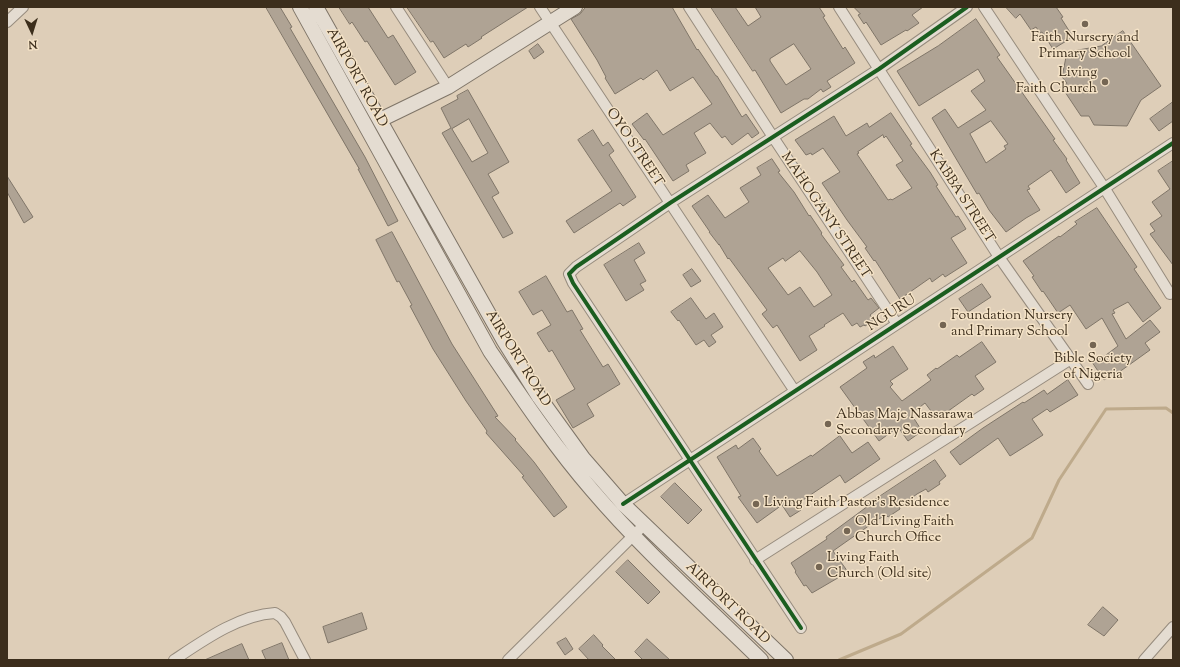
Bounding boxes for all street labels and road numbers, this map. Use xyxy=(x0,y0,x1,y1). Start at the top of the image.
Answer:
street label: AIRPORT ROAD xyxy=(322,25,390,131)
street label: OYO STREET xyxy=(602,106,666,190)
street label: KABBA STREET xyxy=(925,147,997,247)
street label: MAHOGANY STREET xyxy=(776,149,874,283)
street label: NGURU xyxy=(864,292,920,336)
street label: AIRPORT ROAD xyxy=(481,308,553,410)
street label: AIRPORT ROAD xyxy=(681,559,773,649)

